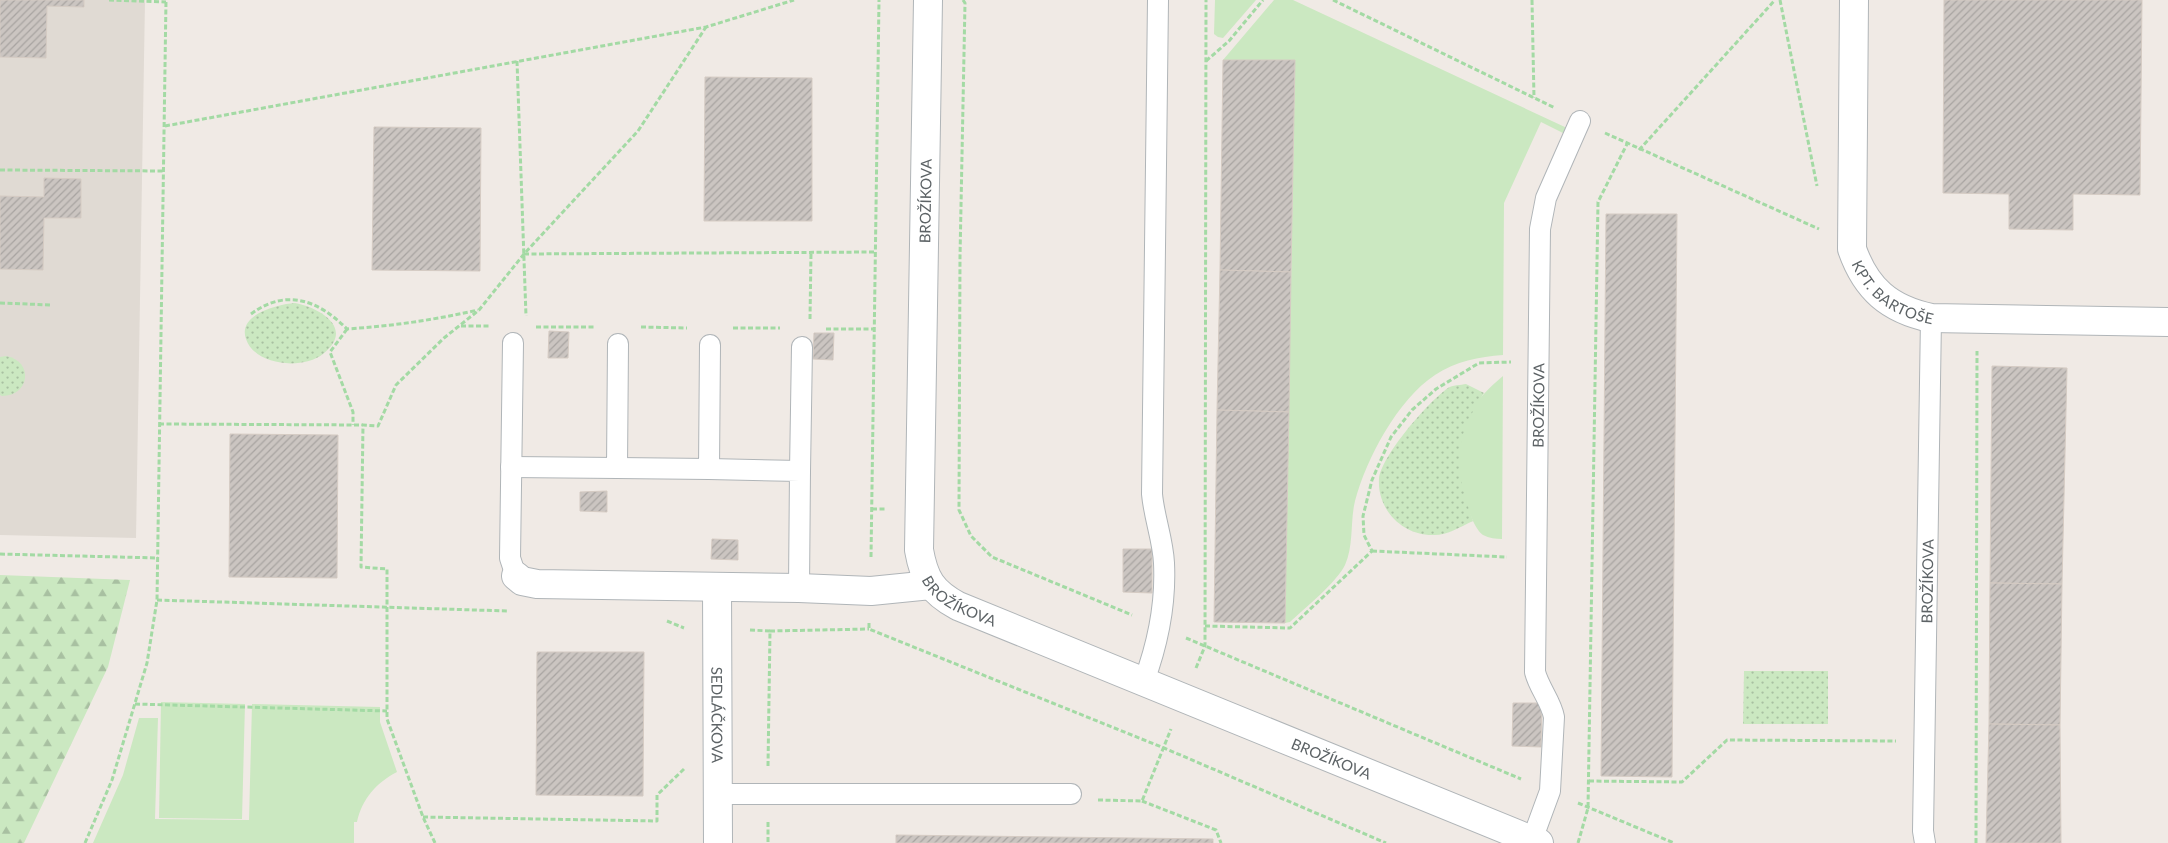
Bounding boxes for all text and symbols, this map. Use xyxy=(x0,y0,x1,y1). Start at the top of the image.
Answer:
street label: BROŽÍKOVA xyxy=(915,158,935,243)
street label: KPT. BARTOŠE xyxy=(1849,257,1935,327)
street label: BROŽÍKOVA xyxy=(1529,362,1547,448)
street label: BROŽÍKOVA xyxy=(1917,538,1937,624)
street label: BROŽÍKOVA xyxy=(919,572,1000,630)
street label: SEDLÁČKOVA xyxy=(708,667,727,764)
street label: BROŽÍKOVA xyxy=(1289,734,1375,783)

